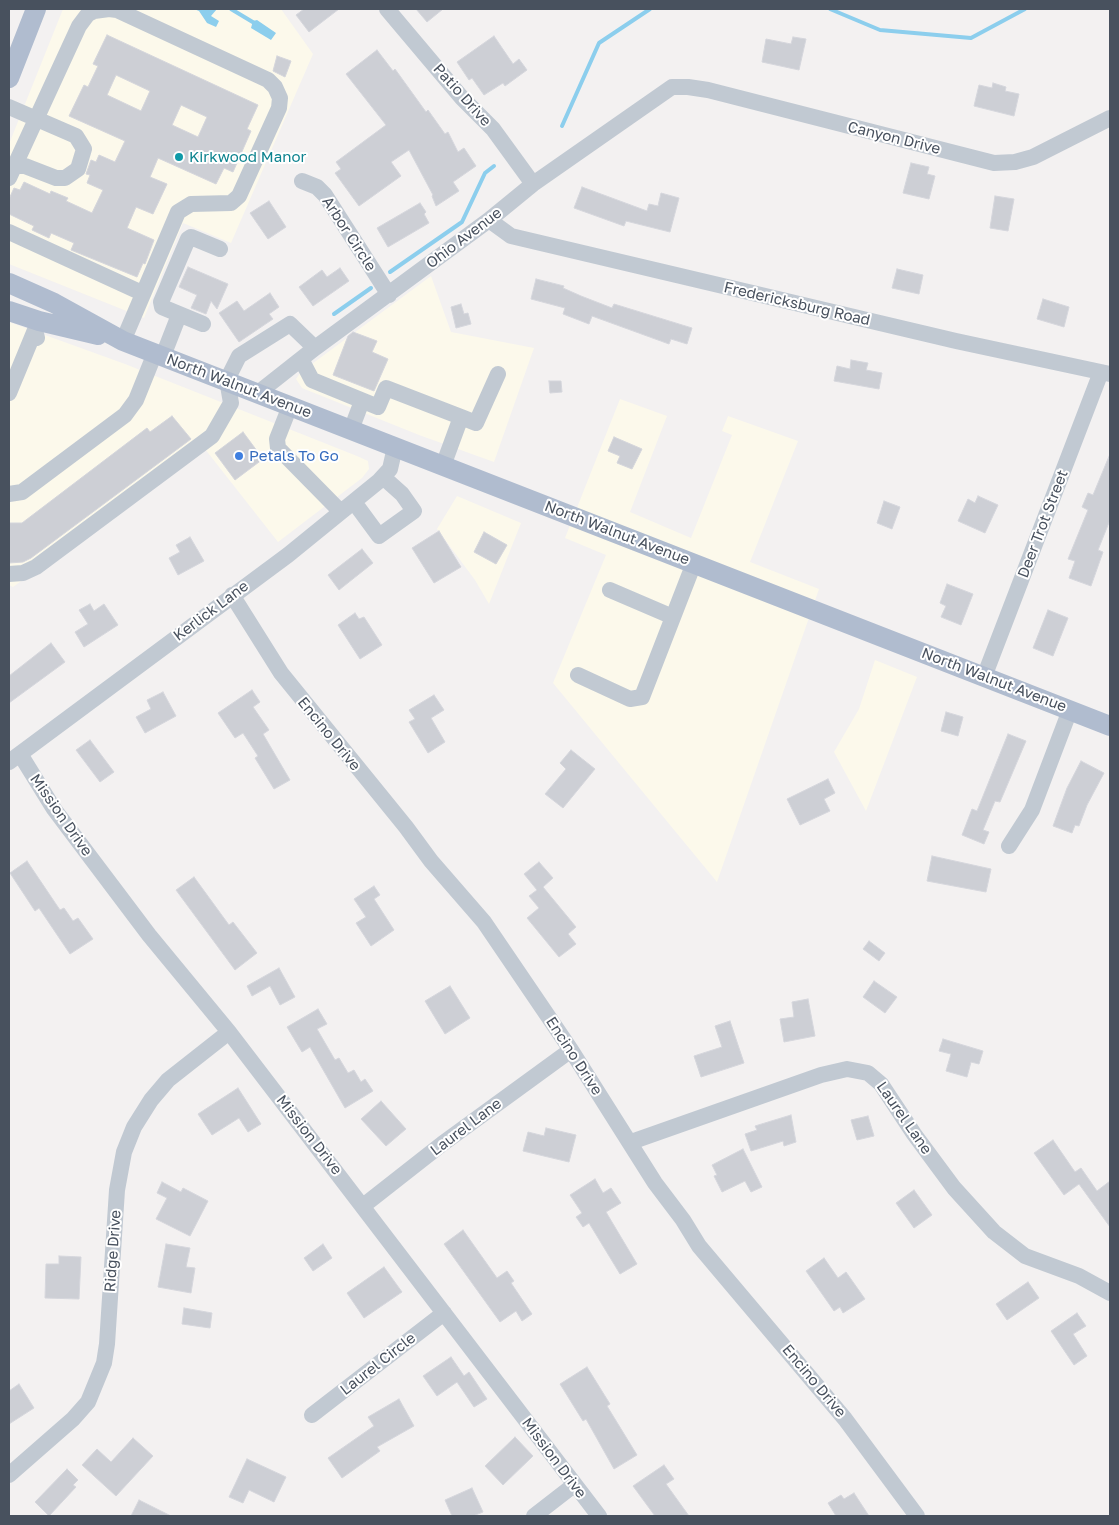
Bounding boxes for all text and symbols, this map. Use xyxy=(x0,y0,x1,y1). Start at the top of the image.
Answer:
street label: Patio Drive xyxy=(429,60,495,130)
street label: Canyon Drive xyxy=(846,118,942,158)
place label: Kirkwood Manor xyxy=(189,148,306,166)
marker: Kirkwood Manor xyxy=(173,151,185,163)
street label: Arbor Circle xyxy=(318,193,380,275)
street label: Ohio Avenue xyxy=(423,204,505,272)
street label: Fredericksburg Road xyxy=(722,278,872,330)
street label: North Walnut Avenue xyxy=(164,350,314,422)
place label: Petals To Go xyxy=(249,447,339,465)
marker: Petals To Go xyxy=(233,450,245,462)
street label: Deer Trot Street xyxy=(1014,467,1072,581)
street label: North Walnut Avenue xyxy=(542,497,692,569)
street label: Kerlick Lane xyxy=(170,577,252,645)
street label: North Walnut Avenue xyxy=(919,644,1069,716)
street label: Encino Drive xyxy=(294,693,364,775)
street label: Mission Drive xyxy=(26,771,96,859)
street label: Encino Drive xyxy=(542,1013,606,1099)
street label: Laurel Lane xyxy=(872,1078,936,1158)
street label: Mission Drive xyxy=(272,1092,346,1178)
street label: Laurel Lane xyxy=(427,1094,505,1160)
street label: Ridge Drive xyxy=(101,1209,125,1293)
street label: Laurel Circle xyxy=(337,1329,419,1399)
street label: Encino Drive xyxy=(778,1341,850,1421)
street label: Mission Drive xyxy=(518,1414,590,1502)

